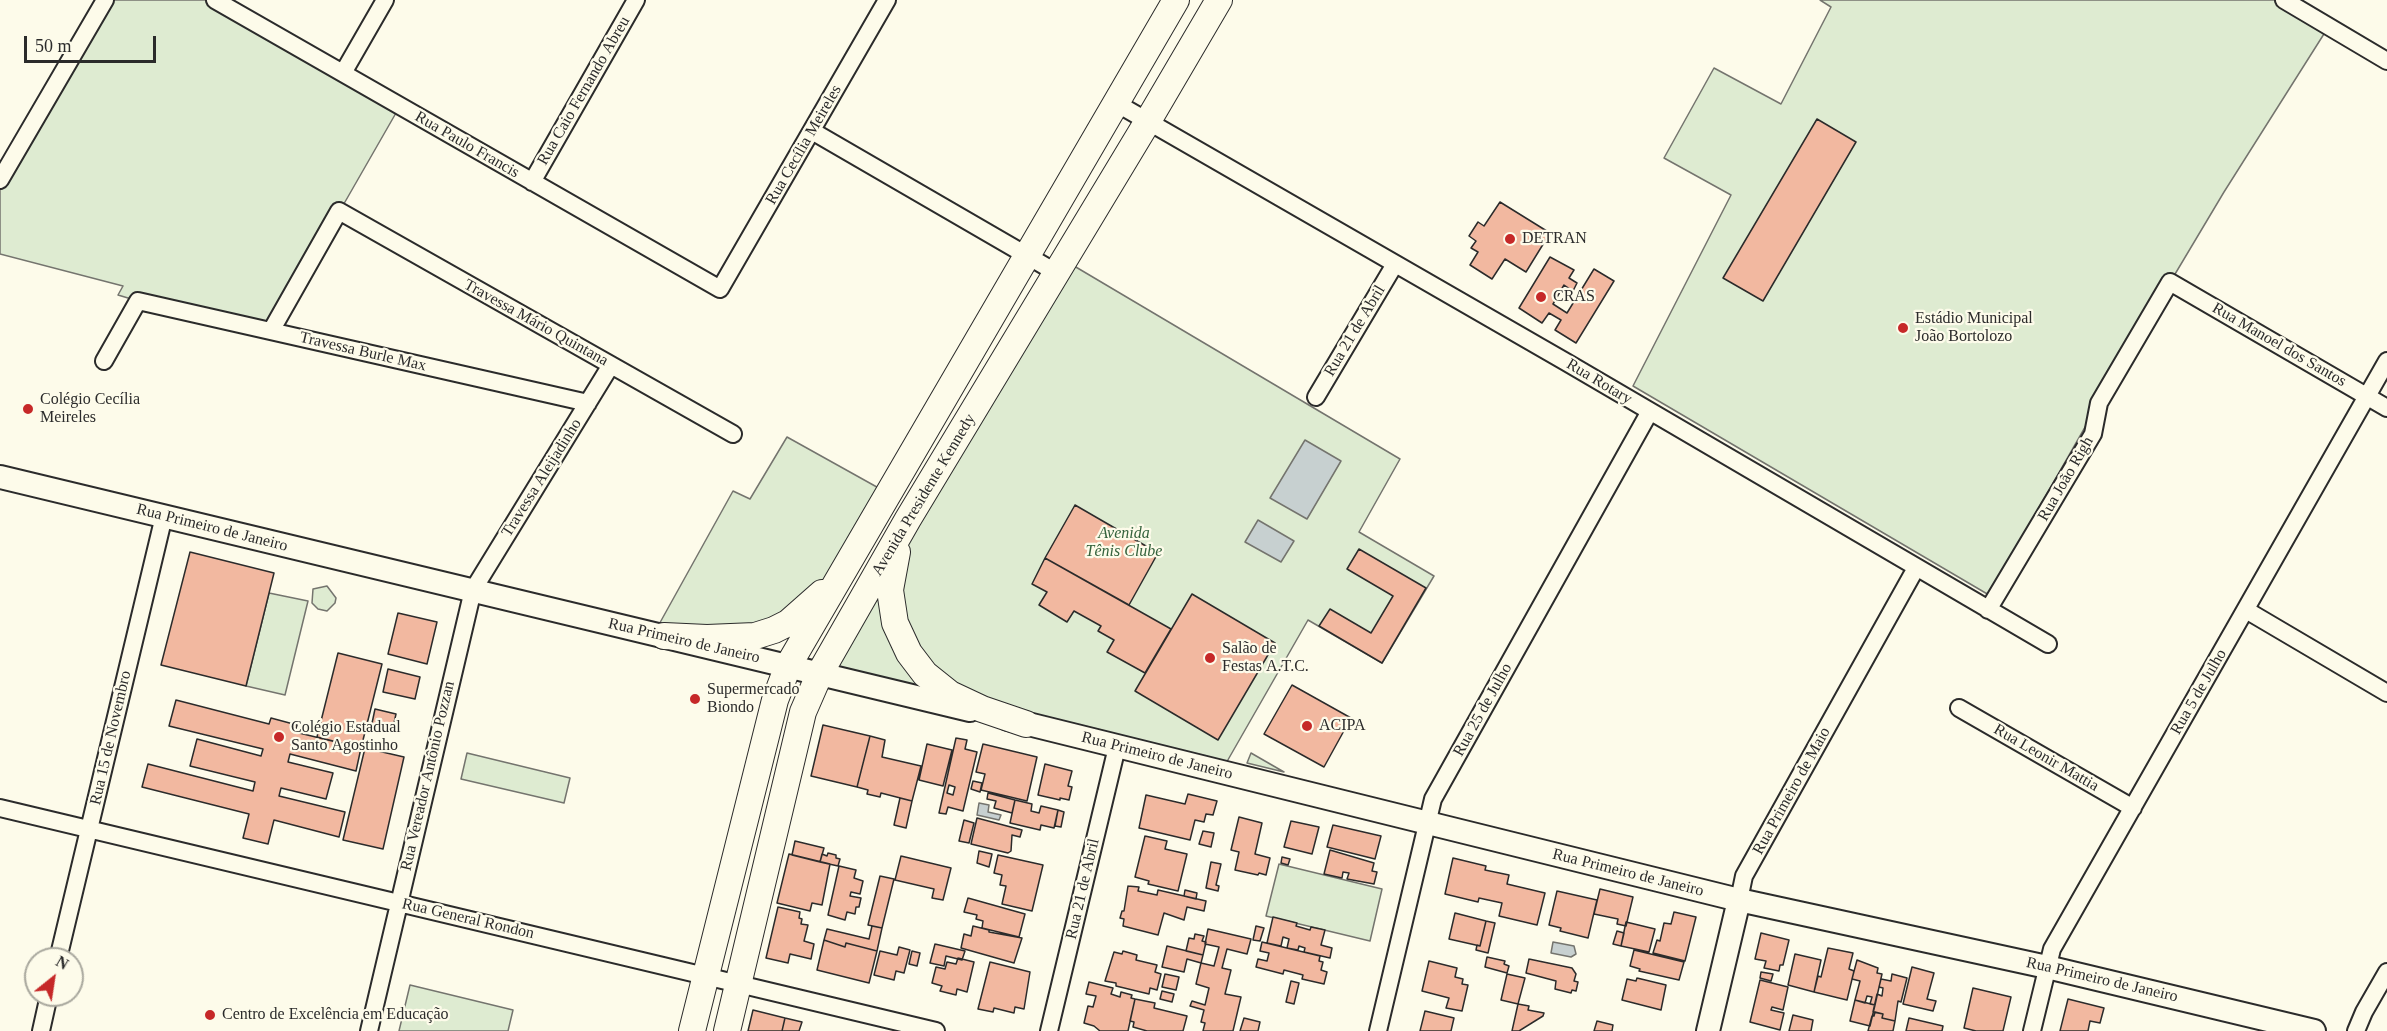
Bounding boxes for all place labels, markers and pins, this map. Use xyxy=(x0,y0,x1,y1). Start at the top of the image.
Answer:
place label: DETRAN xyxy=(1522,229,1587,249)
marker: DETRAN xyxy=(1503,232,1517,246)
place label: CRAS xyxy=(1553,287,1595,307)
marker: CRAS xyxy=(1534,290,1548,304)
place label: Estádio Municipal João Bortolozo xyxy=(1915,309,2033,347)
marker: Estádio Municipal João Bortolozo xyxy=(1896,321,1910,335)
place label: Colégio Cecília Meireles xyxy=(40,390,140,428)
marker: Colégio Cecília Meireles xyxy=(21,402,35,416)
place label: Salão de Festas A.T.C. xyxy=(1222,639,1309,677)
marker: Salão de Festas A.T.C. xyxy=(1203,651,1217,665)
place label: Supermercado Biondo xyxy=(707,680,799,718)
marker: Supermercado Biondo xyxy=(688,692,702,706)
place label: ACIPA xyxy=(1319,716,1366,736)
place label: Colégio Estadual Santo Agostinho xyxy=(291,718,401,756)
marker: ACIPA xyxy=(1300,719,1314,733)
marker: Colégio Estadual Santo Agostinho xyxy=(272,730,286,744)
place label: Centro de Excelência em Educação xyxy=(222,1005,449,1025)
marker: Centro de Excelência em Educação xyxy=(203,1008,217,1022)

